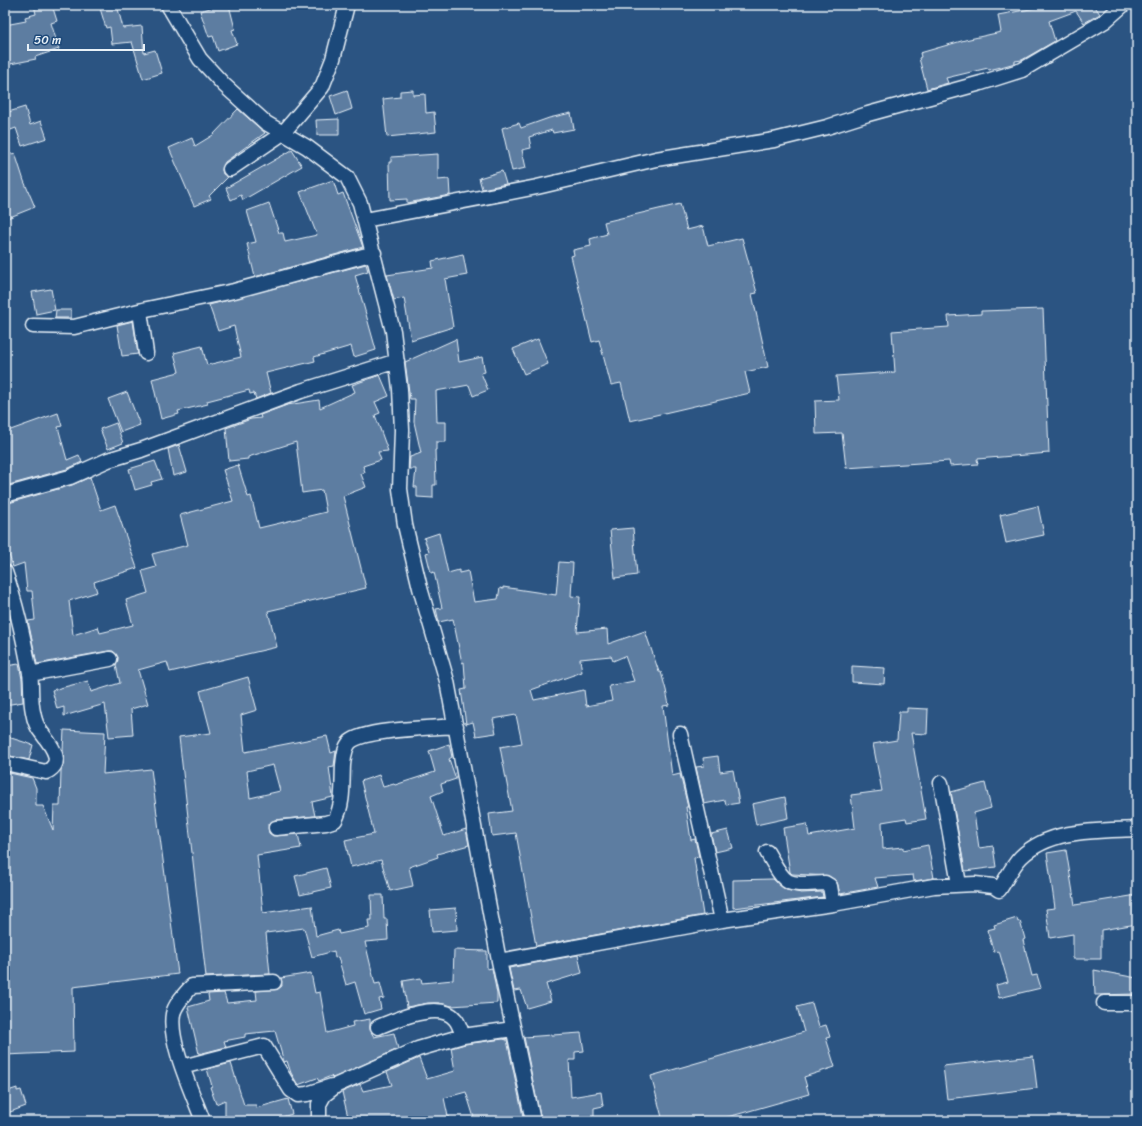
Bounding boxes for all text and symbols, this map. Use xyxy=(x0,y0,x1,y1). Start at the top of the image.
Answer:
scale bar xyxy=(28,26,144,52)
text: 50 m xyxy=(34,29,61,51)

